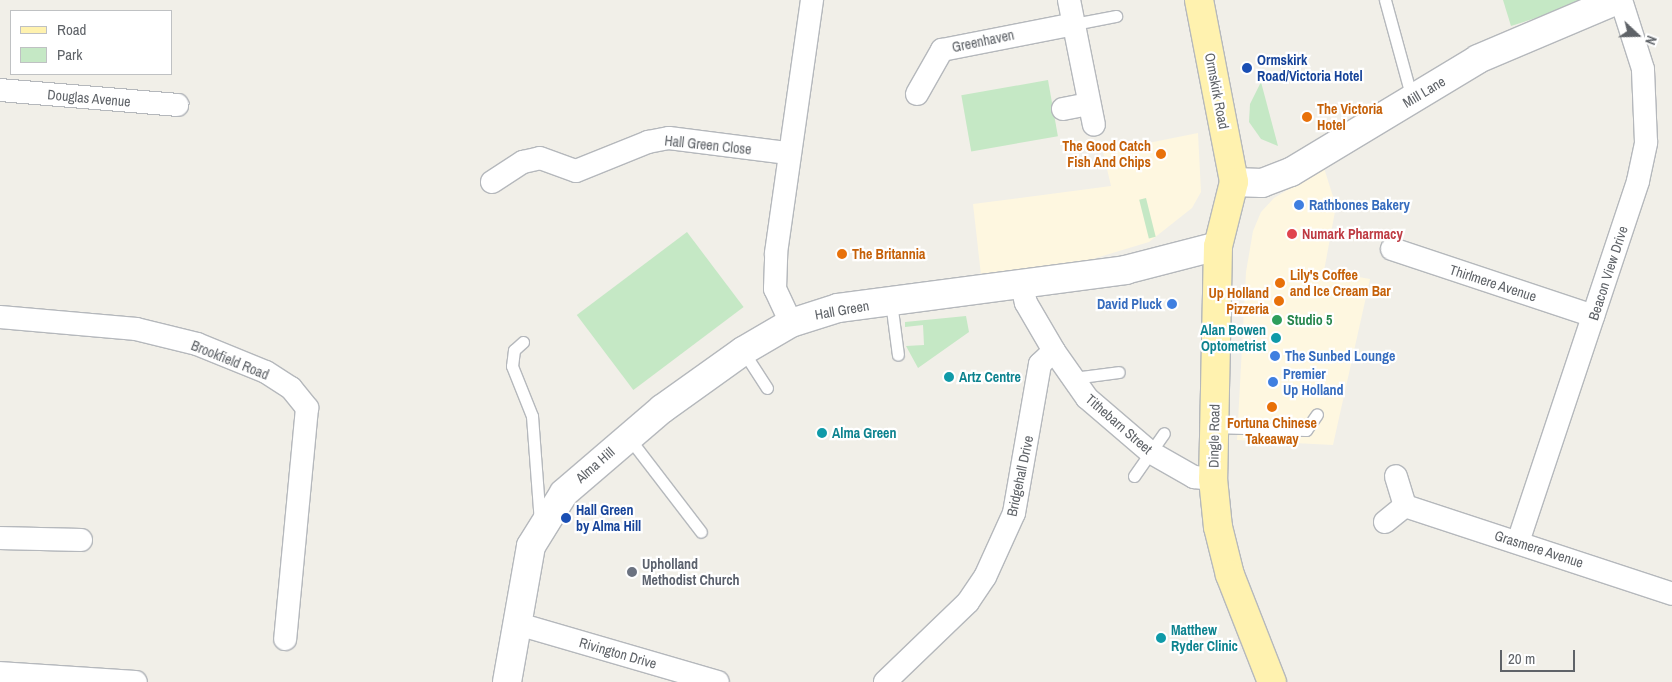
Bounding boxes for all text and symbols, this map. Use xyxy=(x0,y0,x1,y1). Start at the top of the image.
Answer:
legend xyxy=(10,10,172,75)
north arrow xyxy=(1612,10,1662,60)
text: Road xyxy=(57,19,86,40)
street label: Greenhaven xyxy=(950,26,1016,56)
text: N xyxy=(1641,33,1661,47)
text: Park xyxy=(57,44,82,65)
street label: Ormskirk Road xyxy=(1201,52,1233,130)
place label: Ormskirk Road/Victoria Hotel xyxy=(1257,52,1363,84)
marker: Ormskirk Road/Victoria Hotel xyxy=(1241,62,1253,74)
street label: Mill Lane xyxy=(1400,73,1448,111)
street label: Douglas Avenue xyxy=(46,86,132,110)
place label: The Victoria Hotel xyxy=(1317,101,1383,134)
marker: The Victoria Hotel xyxy=(1301,111,1313,123)
street label: Hall Green Close xyxy=(664,132,752,158)
place label: The Good Catch Fish And Chips xyxy=(1062,138,1151,170)
marker: The Good Catch Fish And Chips xyxy=(1155,148,1167,160)
place label: Rathbones Bakery xyxy=(1309,197,1410,213)
marker: Rathbones Bakery xyxy=(1293,199,1305,211)
street label: Beacon View Drive xyxy=(1585,224,1631,322)
place label: Numark Pharmacy xyxy=(1302,226,1403,242)
marker: Numark Pharmacy xyxy=(1286,228,1298,240)
place label: The Britannia xyxy=(852,246,925,262)
marker: The Britannia xyxy=(836,248,848,260)
street label: Thirlmere Avenue xyxy=(1447,261,1539,305)
place label: Lily's Coffee and Ice Cream Bar xyxy=(1290,267,1391,300)
marker: Lily's Coffee and Ice Cream Bar xyxy=(1274,277,1286,289)
place label: Up Holland Pizzeria xyxy=(1208,285,1269,318)
marker: Up Holland Pizzeria xyxy=(1273,295,1285,307)
place label: David Pluck xyxy=(1097,296,1162,312)
street label: Hall Green xyxy=(814,297,870,323)
marker: David Pluck xyxy=(1166,298,1178,310)
place label: Studio 5 xyxy=(1287,312,1332,328)
marker: Studio 5 xyxy=(1271,314,1283,326)
place label: Alan Bowen Optometrist xyxy=(1200,322,1266,354)
marker: Alan Bowen Optometrist xyxy=(1270,332,1282,344)
street label: Brookfield Road xyxy=(189,337,271,383)
place label: The Sunbed Lounge xyxy=(1285,348,1395,364)
marker: The Sunbed Lounge xyxy=(1269,350,1281,362)
place label: Premier Up Holland xyxy=(1283,366,1344,398)
place label: Artz Centre xyxy=(959,369,1021,385)
marker: Artz Centre xyxy=(943,371,955,383)
marker: Premier Up Holland xyxy=(1267,376,1279,388)
street label: Tithebarn Street xyxy=(1082,391,1156,457)
marker: Fortuna Chinese Takeaway xyxy=(1266,401,1278,413)
street label: Dingle Road xyxy=(1205,404,1223,468)
place label: Fortuna Chinese Takeaway xyxy=(1227,415,1317,448)
place label: Alma Green xyxy=(832,425,896,441)
marker: Alma Green xyxy=(816,427,828,439)
street label: Bridgehall Drive xyxy=(1003,434,1037,518)
street label: Alma Hill xyxy=(572,444,618,486)
place label: Hall Green by Alma Hill xyxy=(576,502,642,534)
marker: Hall Green by Alma Hill xyxy=(560,512,572,524)
street label: Grasmere Avenue xyxy=(1492,527,1586,571)
place label: Upholland Methodist Church xyxy=(642,556,740,588)
marker: Upholland Methodist Church xyxy=(626,566,638,578)
place label: Matthew Ryder Clinic xyxy=(1171,622,1238,654)
marker: Matthew Ryder Clinic xyxy=(1155,632,1167,644)
street label: Rivington Drive xyxy=(577,634,659,672)
scale bar xyxy=(1502,640,1577,672)
text: 20 m xyxy=(1508,648,1535,669)

